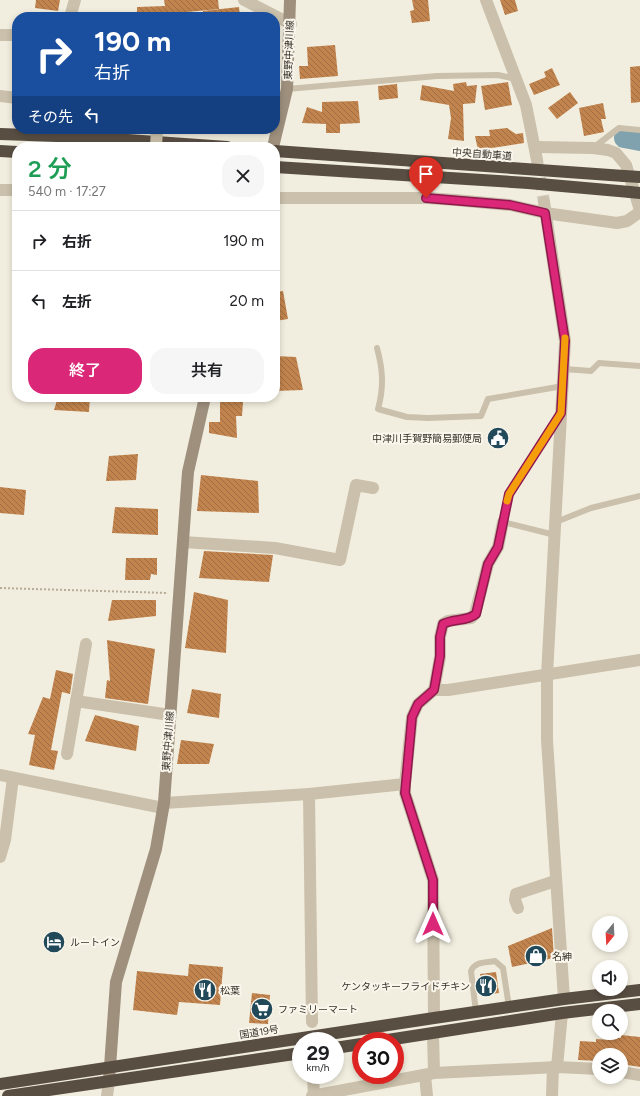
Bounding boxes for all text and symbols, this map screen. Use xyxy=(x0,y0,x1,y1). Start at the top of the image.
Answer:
street label: 東野中津川線 xyxy=(281,20,297,80)
text: 190 m xyxy=(94,24,171,58)
icon: right xyxy=(28,28,80,80)
text: 右折 xyxy=(94,62,130,84)
icon: left xyxy=(81,104,103,126)
text: その先 xyxy=(28,108,73,126)
street label: 中央自動車道 xyxy=(452,145,512,163)
text: 2 分 xyxy=(28,154,72,183)
button: close xyxy=(222,155,264,197)
pin xyxy=(409,157,443,198)
icon: arrive xyxy=(415,163,437,185)
text: 540 m · 17:27 xyxy=(28,184,106,199)
icon: right xyxy=(28,230,50,252)
text: 190 m xyxy=(223,232,264,250)
text: 右折 xyxy=(62,233,92,251)
icon: left xyxy=(28,290,50,312)
text: 20 m xyxy=(230,292,264,310)
text: 左折 xyxy=(62,293,92,311)
button: 終了 xyxy=(28,348,142,394)
button: 共有 xyxy=(150,348,264,394)
public building icon: 中津川手賀野簡易郵便局 xyxy=(485,425,511,451)
place label: 中津川手賀野簡易郵便局 xyxy=(372,432,482,445)
street label: 東野中津川線 xyxy=(159,711,177,771)
position arrow xyxy=(412,903,454,945)
north arrow xyxy=(592,916,628,952)
map controls xyxy=(592,916,628,1084)
hotel icon: ルートイン xyxy=(41,929,67,955)
place label: ルートイン xyxy=(70,936,120,949)
shop icon: 名紳 xyxy=(523,943,549,969)
place label: 名紳 xyxy=(552,950,572,963)
button: sound xyxy=(592,960,628,996)
restaurant icon: ケンタッキーフライドチキン xyxy=(473,973,499,999)
restaurant icon: 松葉 xyxy=(192,977,218,1003)
place label: ケンタッキーフライドチキン xyxy=(341,980,470,993)
place label: 松葉 xyxy=(220,984,240,997)
supermarket icon: ファミリーマート xyxy=(249,996,275,1022)
place label: ファミリーマート xyxy=(278,1003,358,1016)
button: search xyxy=(592,1004,628,1040)
street label: 国道19号 xyxy=(238,1022,280,1042)
speed limit sign: 30 xyxy=(352,1032,404,1084)
text: 29 xyxy=(306,1041,330,1065)
button: layers xyxy=(592,1048,628,1084)
text: km/h xyxy=(307,1061,329,1074)

